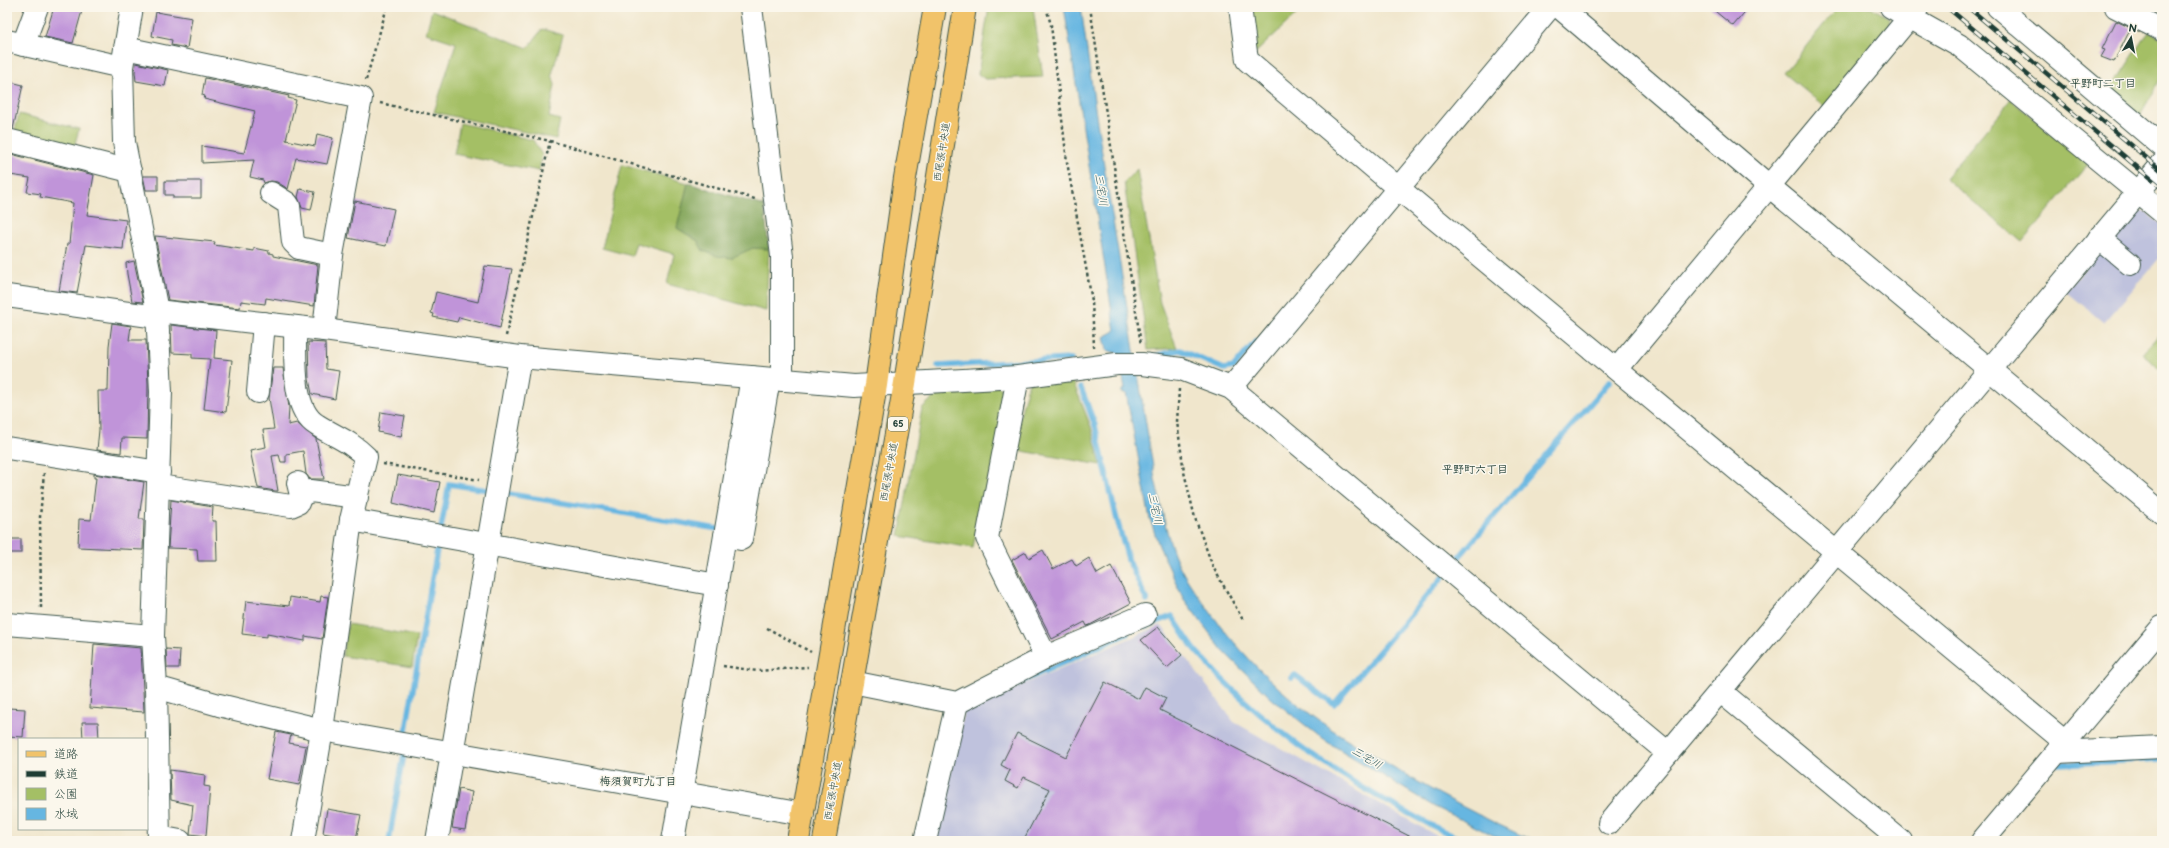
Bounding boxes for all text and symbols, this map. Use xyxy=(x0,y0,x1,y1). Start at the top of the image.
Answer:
north arrow xyxy=(2111,18,2151,58)
text: N xyxy=(2127,22,2138,36)
district label: 平野町二丁目 xyxy=(2070,77,2136,90)
street label: 西尾張中央道 xyxy=(931,121,953,183)
water label: 三宅川 xyxy=(1092,173,1110,207)
road number: 65 xyxy=(888,417,908,431)
street label: 西尾張中央道 xyxy=(878,441,900,503)
district label: 平野町六丁目 xyxy=(1442,463,1508,476)
water label: 三宅川 xyxy=(1145,492,1165,526)
legend xyxy=(18,738,148,830)
water label: 三宅川 xyxy=(1350,744,1384,772)
text: 道路 xyxy=(54,747,78,762)
street label: 西尾張中央道 xyxy=(822,760,844,822)
text: 鉄道 xyxy=(54,767,78,782)
district label: 梅須賀町九丁目 xyxy=(600,775,677,788)
text: 公園 xyxy=(54,787,78,802)
text: 水域 xyxy=(54,807,78,822)

